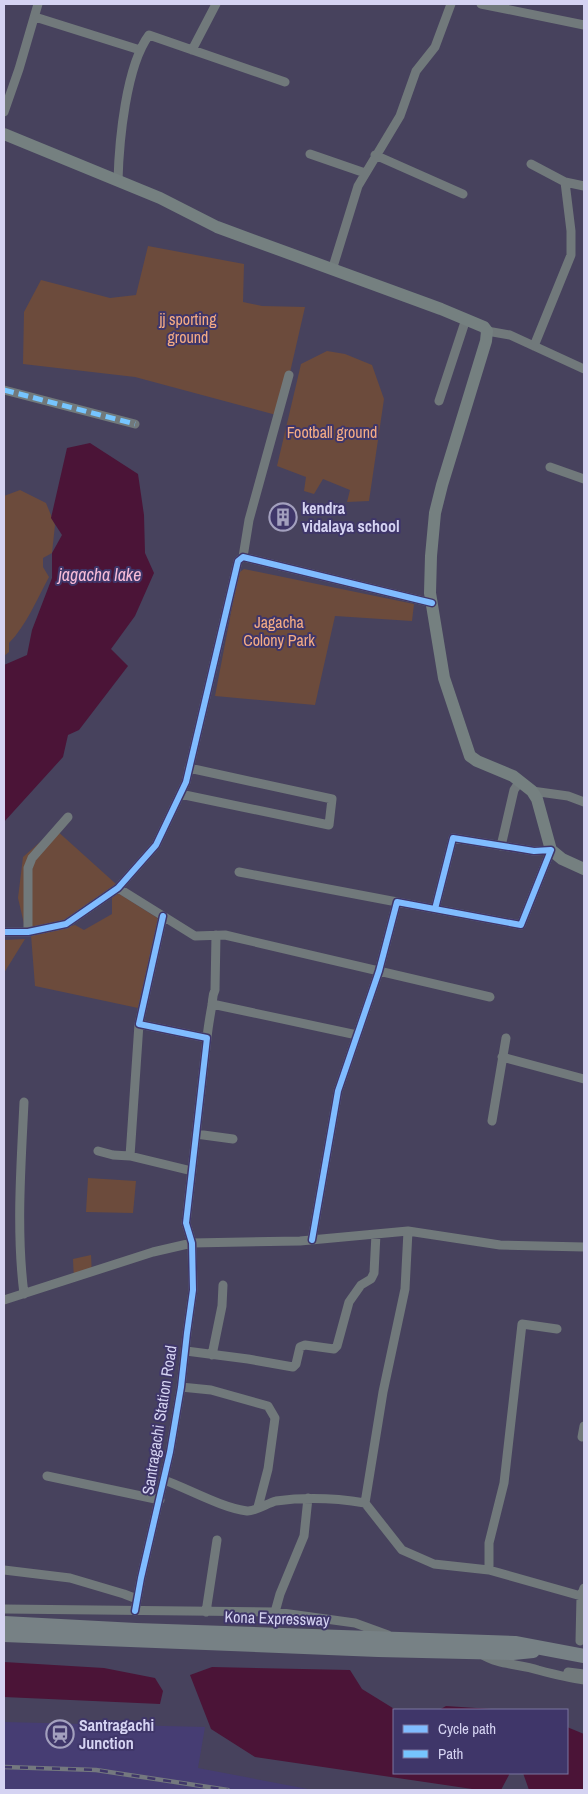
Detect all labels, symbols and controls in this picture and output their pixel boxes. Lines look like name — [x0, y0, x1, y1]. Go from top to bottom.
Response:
park label: jj sporting ground — [159, 308, 217, 348]
park label: Football ground — [287, 421, 377, 443]
place label: kendra vidalaya school — [302, 497, 400, 537]
building icon: kendra vidalaya school — [268, 502, 298, 532]
water label: jagacha lake — [57, 562, 141, 587]
park label: Jagacha Colony Park — [243, 611, 315, 651]
street label: Santragachi Station Road — [136, 1344, 182, 1496]
street label: Kona Expressway — [224, 1605, 330, 1631]
legend — [393, 1709, 568, 1774]
place label: Santragachi Junction — [79, 1714, 154, 1754]
text: Cycle path — [438, 1718, 496, 1739]
station icon: Santragachi Junction — [45, 1719, 75, 1749]
text: Path — [438, 1743, 463, 1764]

